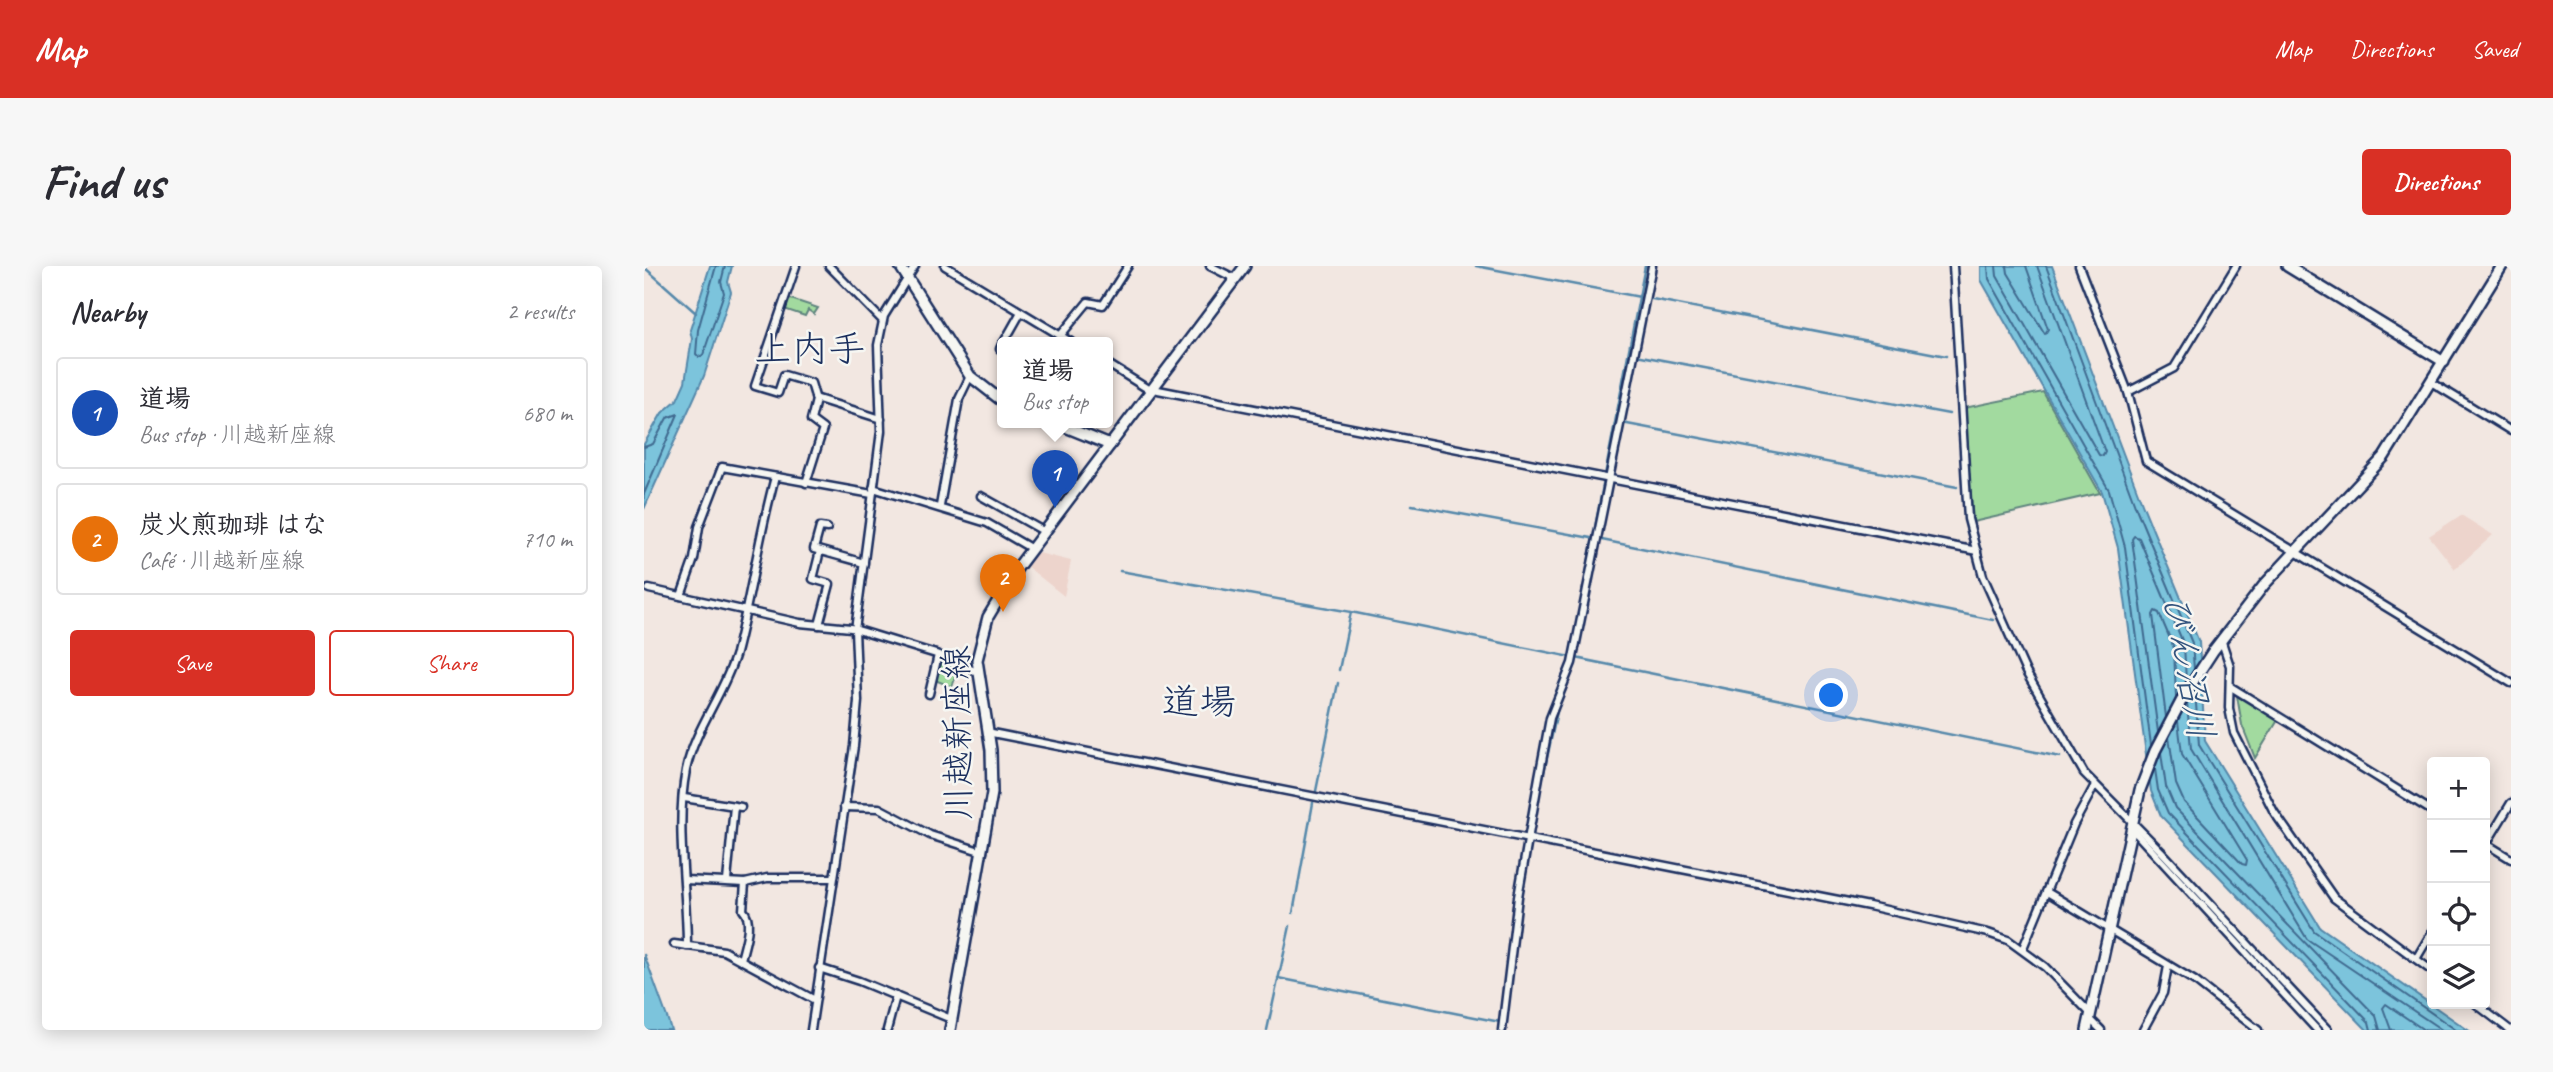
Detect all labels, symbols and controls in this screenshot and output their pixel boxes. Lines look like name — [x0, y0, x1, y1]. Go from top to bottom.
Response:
text: Map — [35, 28, 86, 70]
text: Map — [2275, 34, 2312, 64]
text: Directions — [2350, 34, 2433, 64]
text: Saved — [2471, 34, 2518, 64]
button: Directions — [2362, 149, 2511, 215]
text: Find us — [42, 151, 164, 213]
text: Nearby — [70, 293, 146, 331]
text: 2 results — [507, 297, 574, 326]
district label: 上内手 — [755, 325, 866, 372]
popup — [997, 337, 1113, 428]
text: 道場 — [1022, 354, 1074, 387]
text: 道場 — [139, 382, 191, 415]
text: Bus stop — [1022, 387, 1088, 416]
text: 1 — [90, 399, 100, 428]
text: 680 m — [523, 399, 572, 428]
text: Bus stop · 川越新座線 — [139, 420, 336, 449]
pin: 1 — [1032, 450, 1078, 508]
text: 炭火煎珈琲 はな — [139, 508, 327, 541]
text: 2 — [90, 525, 100, 554]
text: 710 m — [523, 525, 572, 554]
text: Café · 川越新座線 — [139, 546, 305, 575]
pin: 2 — [980, 554, 1026, 612]
water label: びん沼川 — [2151, 589, 2226, 743]
button: Save — [70, 630, 315, 696]
button: Share — [329, 630, 574, 696]
street label: 川越新座線 — [933, 645, 982, 821]
district label: 道場 — [1162, 678, 1236, 725]
your location — [1814, 678, 1848, 712]
map controls — [2427, 757, 2490, 1009]
button: + — [2427, 757, 2490, 820]
button: − — [2427, 820, 2490, 883]
button: locate — [2427, 883, 2490, 946]
button: layers — [2427, 946, 2490, 1009]

